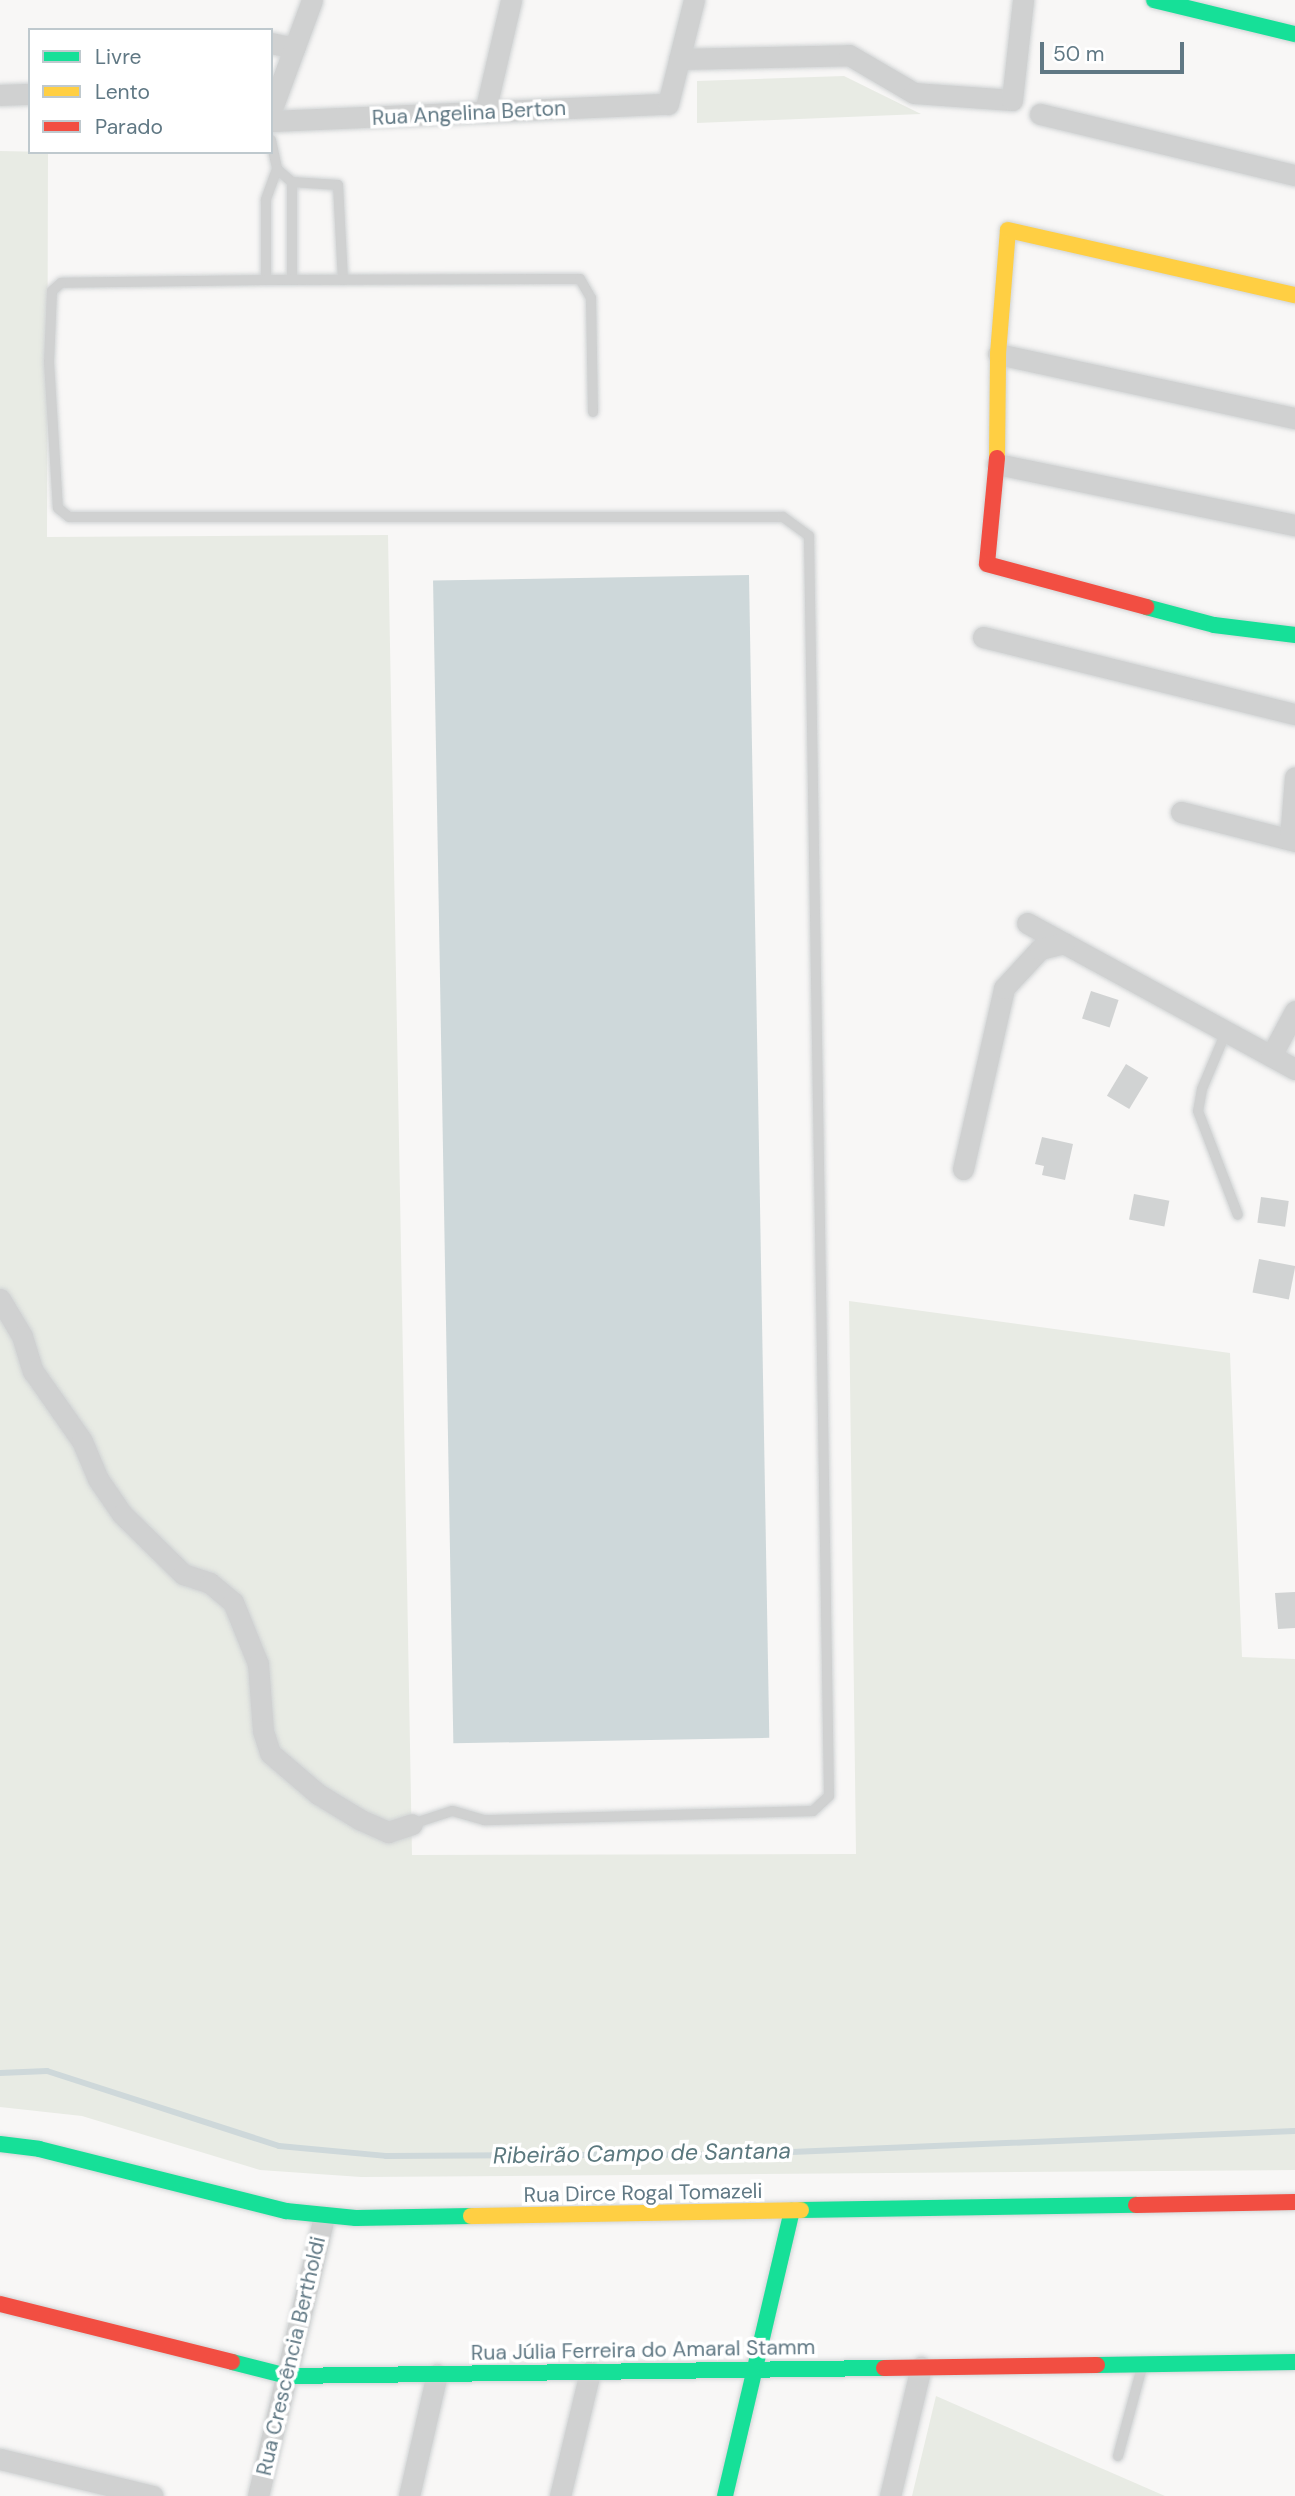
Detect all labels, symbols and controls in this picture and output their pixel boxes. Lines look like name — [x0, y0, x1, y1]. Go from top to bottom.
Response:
legend — [28, 28, 273, 154]
scale bar — [1043, 28, 1186, 72]
text: 50 m — [1053, 40, 1104, 68]
text: Livre — [95, 43, 141, 71]
text: Lento — [95, 78, 150, 106]
street label: Rua Angelina Berton — [371, 95, 567, 131]
text: Parado — [95, 113, 163, 141]
water label: Ribeirão Campo de Santana — [493, 2137, 791, 2169]
street label: Rua Dirce Rogal Tomazeli — [523, 2178, 763, 2208]
street label: Rua Crescência Bertholdi — [251, 2234, 331, 2478]
street label: Rua Júlia Ferreira do Amaral Stamm — [471, 2334, 815, 2366]

